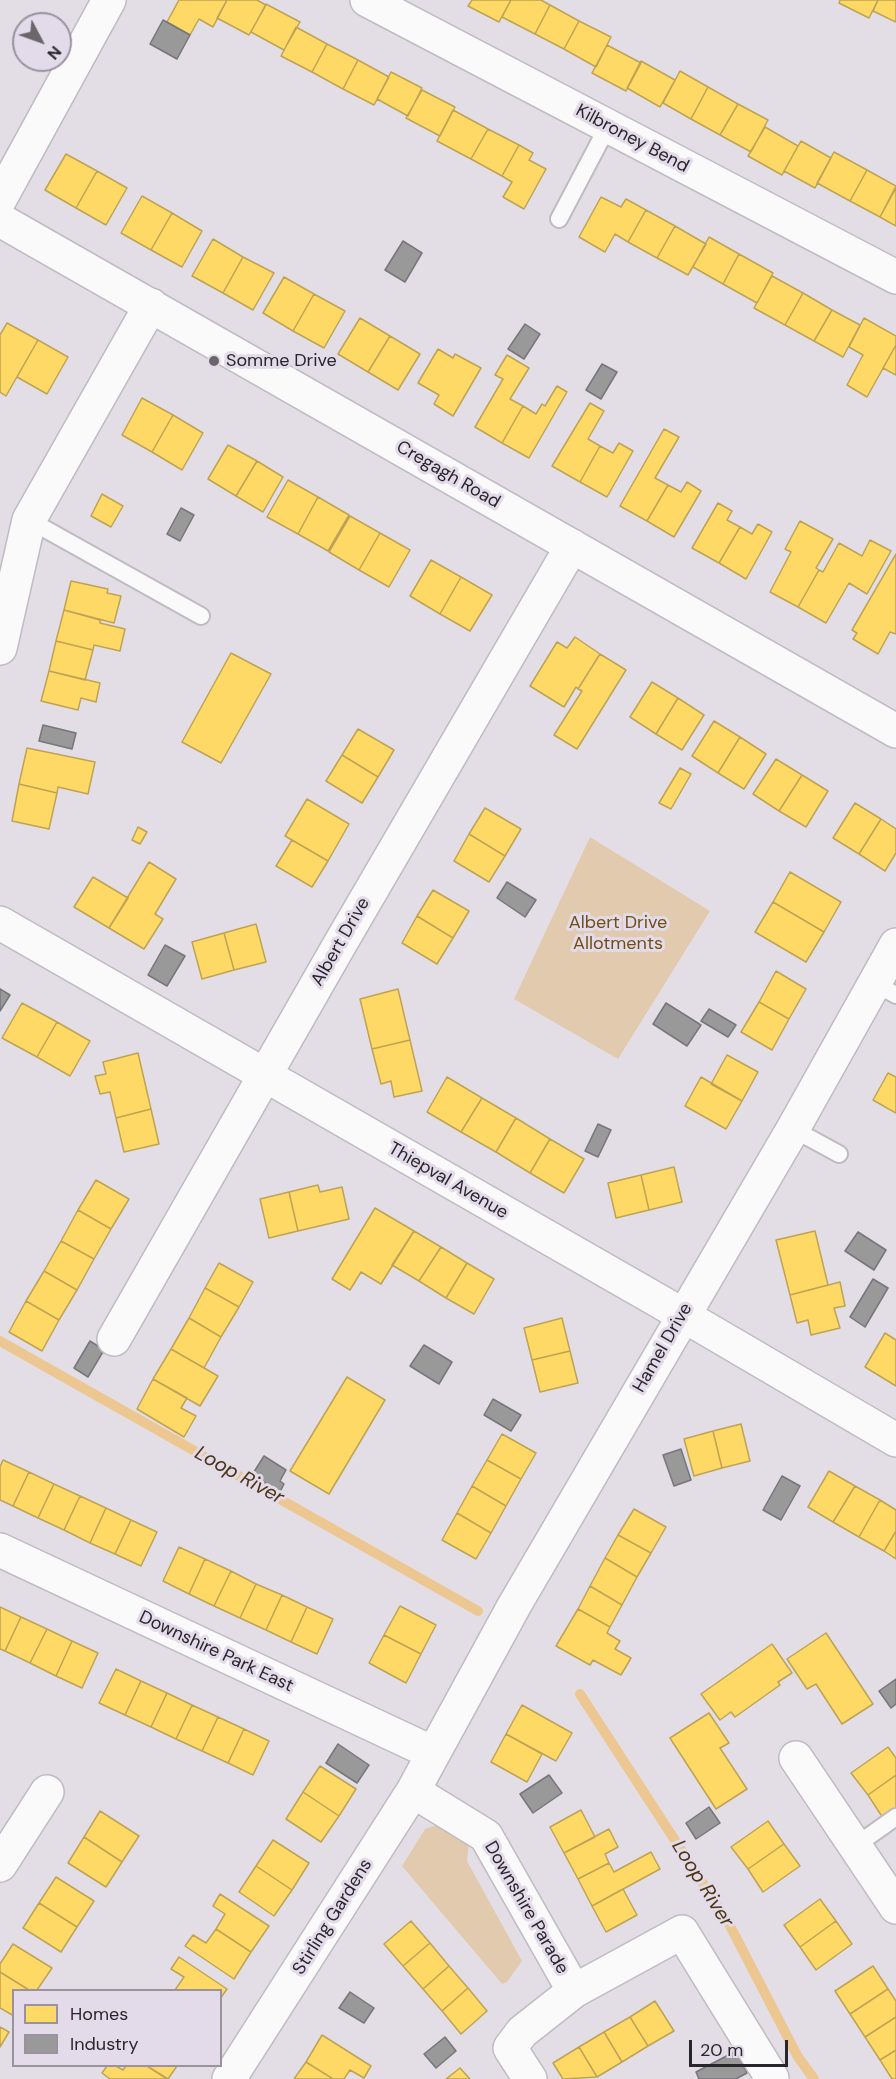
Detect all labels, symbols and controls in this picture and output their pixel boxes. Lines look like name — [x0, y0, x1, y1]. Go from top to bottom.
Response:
north arrow — [12, 12, 72, 72]
text: N — [43, 42, 66, 64]
street label: Kilbroney Bend — [572, 100, 692, 178]
place label: Somme Drive — [226, 350, 337, 372]
marker: Somme Drive — [207, 354, 221, 368]
street label: Cregagh Road — [392, 437, 504, 513]
street label: Albert Drive — [307, 894, 375, 990]
park label: Albert Drive Allotments — [569, 912, 667, 954]
street label: Thiepval Avenue — [384, 1138, 512, 1224]
street label: Hamel Drive — [629, 1299, 697, 1397]
water label: Loop River — [190, 1442, 288, 1510]
street label: Downshire Park East — [135, 1607, 297, 1697]
water label: Loop River — [666, 1836, 738, 1932]
street label: Downshire Parade — [479, 1838, 573, 1978]
street label: Stirling Gardens — [289, 1855, 377, 1979]
legend — [12, 1989, 222, 2067]
text: Homes — [70, 2002, 128, 2026]
scale bar — [692, 2028, 791, 2066]
text: Industry — [70, 2032, 139, 2056]
text: 20 m — [700, 2038, 743, 2062]

